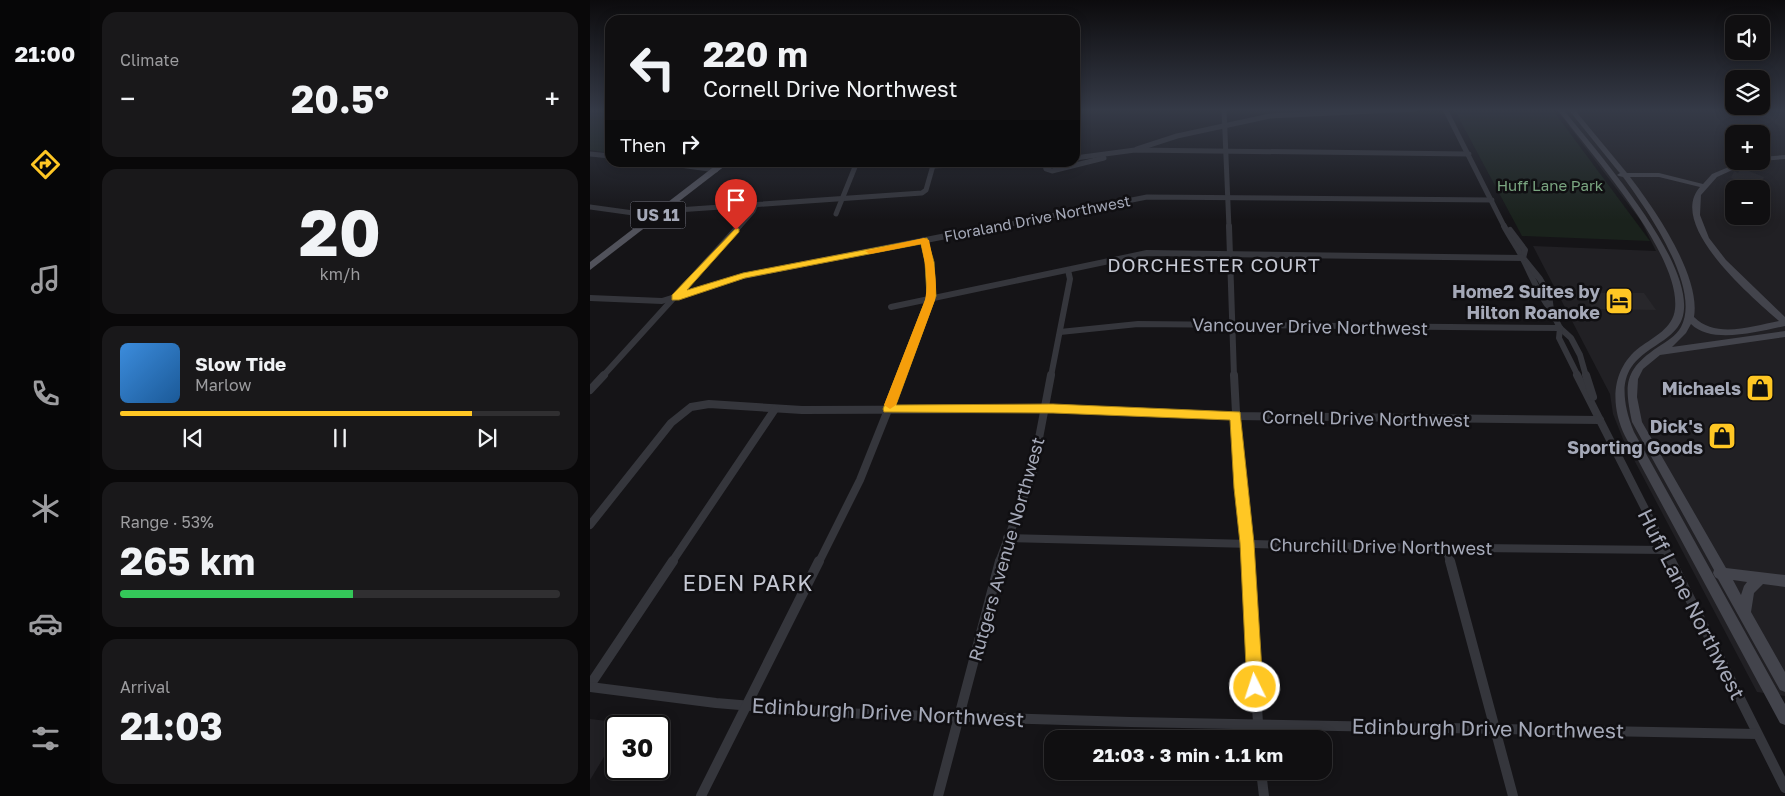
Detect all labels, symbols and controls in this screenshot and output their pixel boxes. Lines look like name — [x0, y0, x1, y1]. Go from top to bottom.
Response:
map controls — [1725, 15, 1770, 225]
button: sound — [1725, 15, 1770, 60]
text: 220 m — [703, 33, 808, 75]
icon: left — [620, 35, 685, 100]
text: 21:00 — [15, 40, 75, 67]
text: Climate — [120, 50, 179, 70]
button: layers — [1725, 70, 1770, 115]
text: Cornell Drive Northwest — [703, 75, 958, 102]
text: 20.5° — [291, 76, 389, 121]
text: − — [120, 82, 135, 115]
text: + — [545, 82, 560, 115]
button: + — [1725, 125, 1770, 170]
icon: right — [676, 130, 704, 158]
text: Then — [620, 133, 666, 156]
icon: directions — [28, 147, 63, 182]
park label: Huff Lane Park — [1497, 176, 1604, 194]
pin — [715, 179, 757, 230]
button: − — [1725, 180, 1770, 225]
icon: arrive — [722, 186, 750, 214]
street label: Floraland Drive Northwest — [942, 191, 1132, 245]
text: 20 — [299, 192, 381, 270]
road number: US 11 — [630, 202, 686, 228]
district label: DORCHESTER COURT — [1107, 253, 1321, 276]
icon: music — [28, 262, 63, 297]
text: km/h — [320, 264, 360, 284]
place label: Home2 Suites by Hilton Roanoke — [1452, 280, 1600, 323]
hotel icon: Home2 Suites by Hilton Roanoke — [1604, 286, 1634, 316]
street label: Vancouver Drive Northwest — [1192, 313, 1428, 339]
text: Slow Tide — [195, 352, 286, 375]
shop icon: Michaels — [1745, 373, 1775, 403]
text: Marlow — [195, 375, 251, 395]
icon: phone — [28, 376, 63, 411]
place label: Michaels — [1662, 377, 1741, 399]
street label: Cornell Drive Northwest — [1262, 405, 1470, 431]
place label: Dick's Sporting Goods — [1567, 415, 1703, 458]
shop icon: Dick's Sporting Goods — [1707, 421, 1737, 451]
icon: previous — [179, 424, 207, 452]
icon: pause — [326, 424, 354, 452]
icon: next — [473, 424, 501, 452]
street label: Rutgers Avenue Northwest — [963, 434, 1049, 664]
icon: climate — [28, 491, 63, 526]
street label: Huff Lane Northwest — [1633, 504, 1751, 704]
text: Range · 53% — [120, 512, 214, 532]
street label: Churchill Drive Northwest — [1269, 533, 1493, 559]
text: 265 km — [120, 538, 255, 583]
district label: EDEN PARK — [683, 569, 814, 596]
icon: car — [28, 606, 63, 641]
position arrow — [1228, 660, 1280, 712]
text: Arrival — [120, 677, 170, 697]
street label: Edinburgh Drive Northwest — [751, 692, 1025, 732]
text: 21:03 — [120, 703, 223, 748]
street label: Edinburgh Drive Northwest — [1351, 713, 1625, 743]
speed limit sign: 30 — [605, 715, 670, 780]
icon: filters — [28, 721, 63, 756]
text: 21:03 · 3 min · 1.1 km — [1093, 743, 1283, 766]

